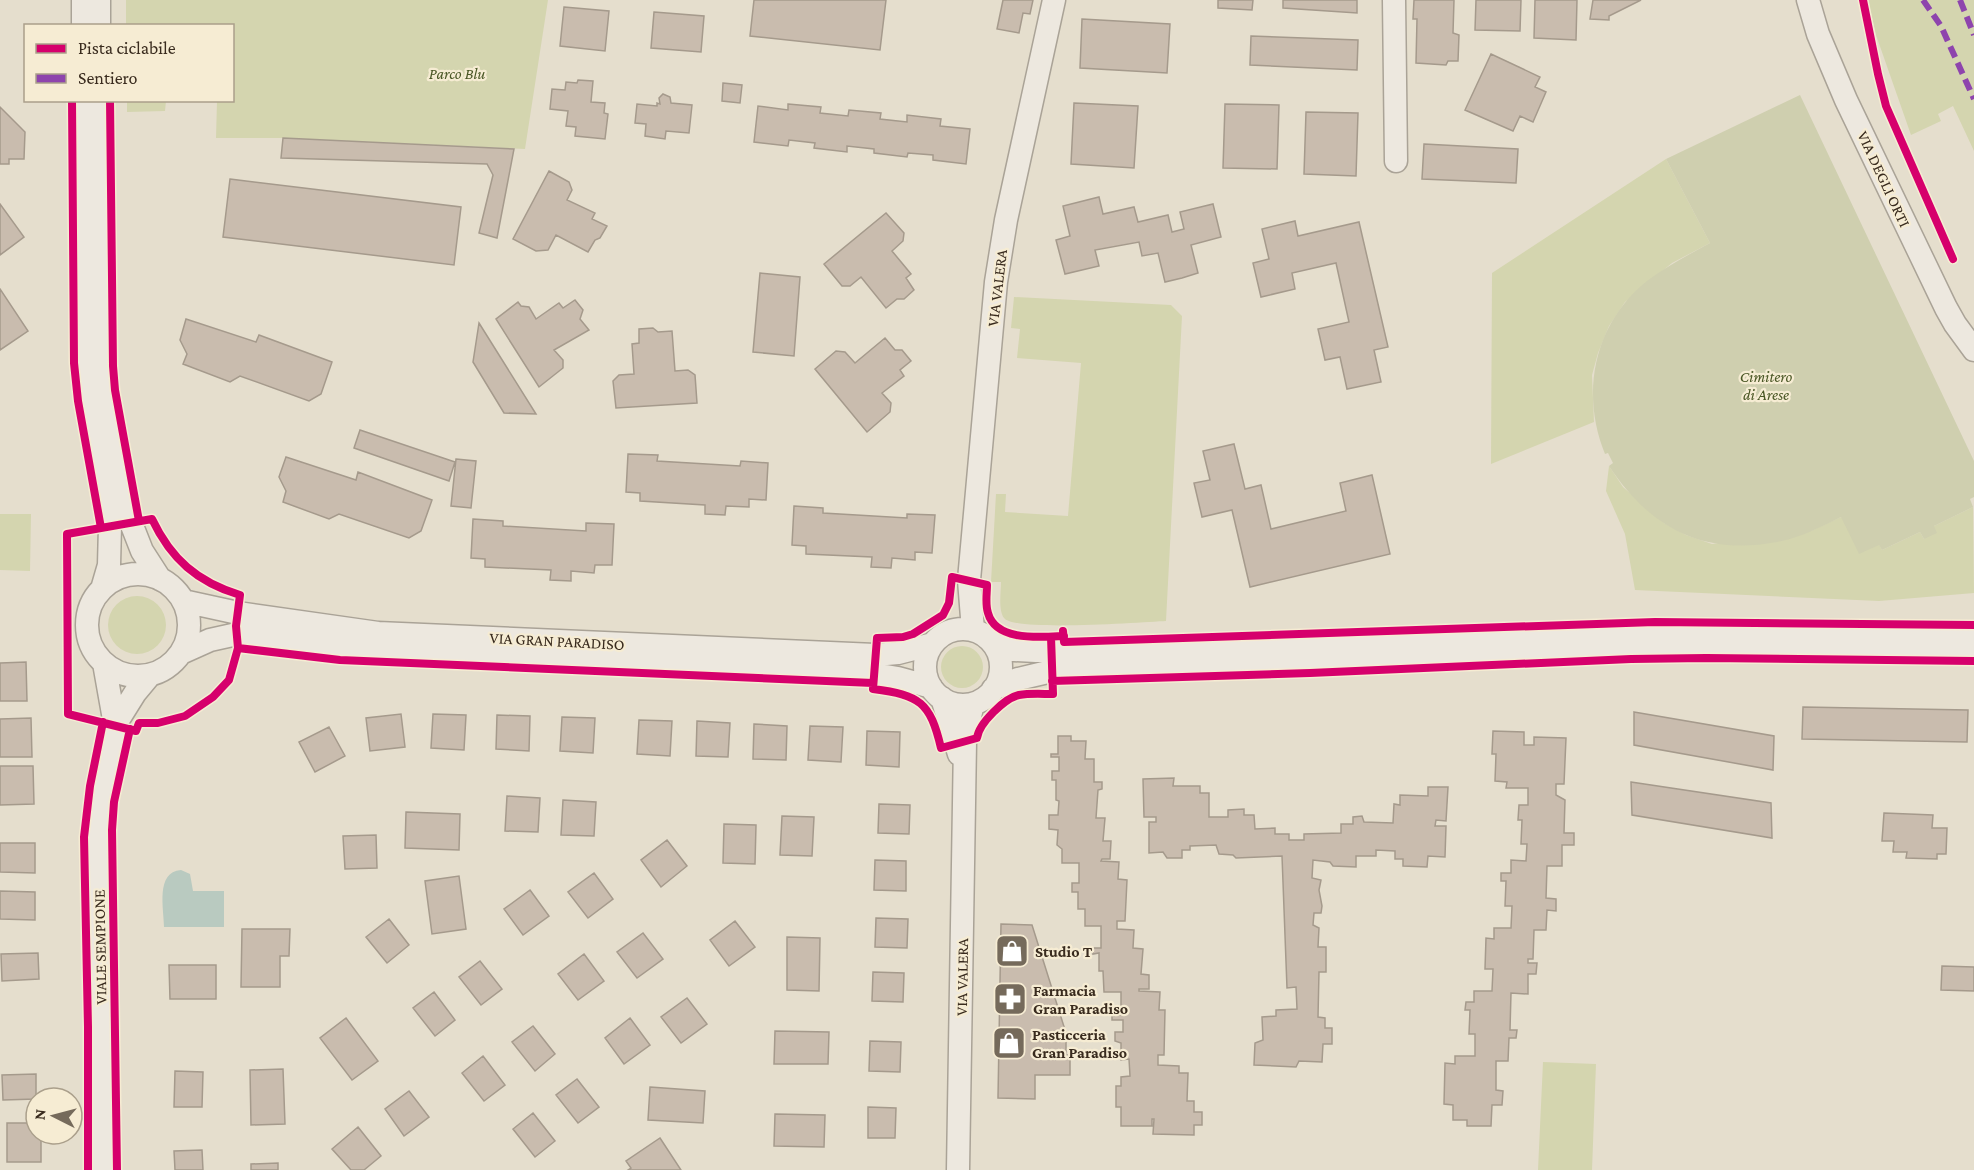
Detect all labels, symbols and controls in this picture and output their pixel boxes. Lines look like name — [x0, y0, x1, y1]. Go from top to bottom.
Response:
legend — [24, 24, 234, 102]
text: Pista ciclabile — [78, 38, 176, 58]
park label: Parco Blu — [429, 65, 485, 82]
text: Sentiero — [78, 68, 138, 88]
street label: VIA DEGLI ORTI — [1854, 128, 1914, 230]
street label: VIA VALERA — [984, 247, 1010, 328]
park label: Cimitero di Arese — [1740, 368, 1793, 403]
street label: VIA GRAN PARADISO — [489, 629, 625, 653]
street label: VIALE SEMPIONE — [90, 889, 110, 1005]
shop icon: Studio T — [994, 933, 1030, 969]
street label: VIA VALERA — [953, 937, 971, 1016]
place label: Studio T — [1035, 943, 1093, 960]
pharmacy icon: Farmacia Gran Paradiso — [992, 981, 1028, 1017]
place label: Farmacia Gran Paradiso — [1033, 982, 1128, 1017]
shop icon: Pasticceria Gran Paradiso — [991, 1025, 1027, 1061]
place label: Pasticceria Gran Paradiso — [1032, 1026, 1127, 1061]
north arrow — [24, 1086, 84, 1146]
text: N — [31, 1108, 49, 1121]

